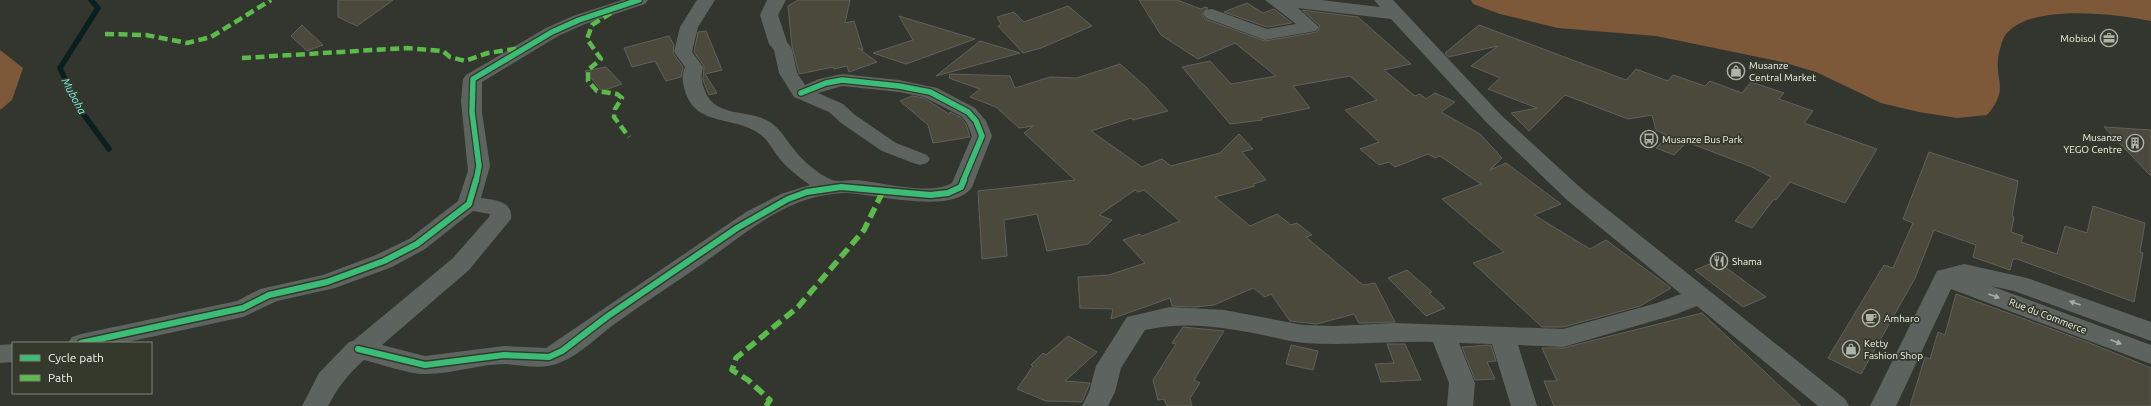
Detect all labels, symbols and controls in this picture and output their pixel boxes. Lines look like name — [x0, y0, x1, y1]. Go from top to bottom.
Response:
office icon: Mobisol — [2099, 28, 2119, 48]
place label: Mobisol — [2060, 33, 2096, 44]
place label: Musanze Central Market — [1749, 60, 1816, 83]
shop icon: Musanze Central Market — [1726, 61, 1746, 81]
water label: Muboha — [59, 76, 89, 116]
bus stop icon: Musanze Bus Park — [1639, 129, 1659, 149]
place label: Musanze YEGO Centre — [2063, 132, 2122, 155]
building icon: Musanze YEGO Centre — [2125, 133, 2145, 153]
place label: Musanze Bus Park — [1662, 134, 1742, 145]
restaurant icon: Shama — [1709, 251, 1729, 271]
place label: Shama — [1732, 256, 1762, 267]
one-way arrow — [1989, 293, 2001, 299]
street label: Rue du Commerce — [2008, 296, 2088, 336]
one-way arrow — [2069, 300, 2081, 306]
cafe icon: Amharo — [1861, 308, 1881, 328]
place label: Amharo — [1884, 313, 1920, 324]
place label: Ketty Fashion Shop — [1864, 338, 1923, 361]
shop icon: Ketty Fashion Shop — [1841, 339, 1861, 359]
one-way arrow — [2110, 339, 2122, 345]
legend — [12, 342, 152, 394]
text: Cycle path — [48, 351, 104, 364]
text: Path — [48, 371, 73, 384]

